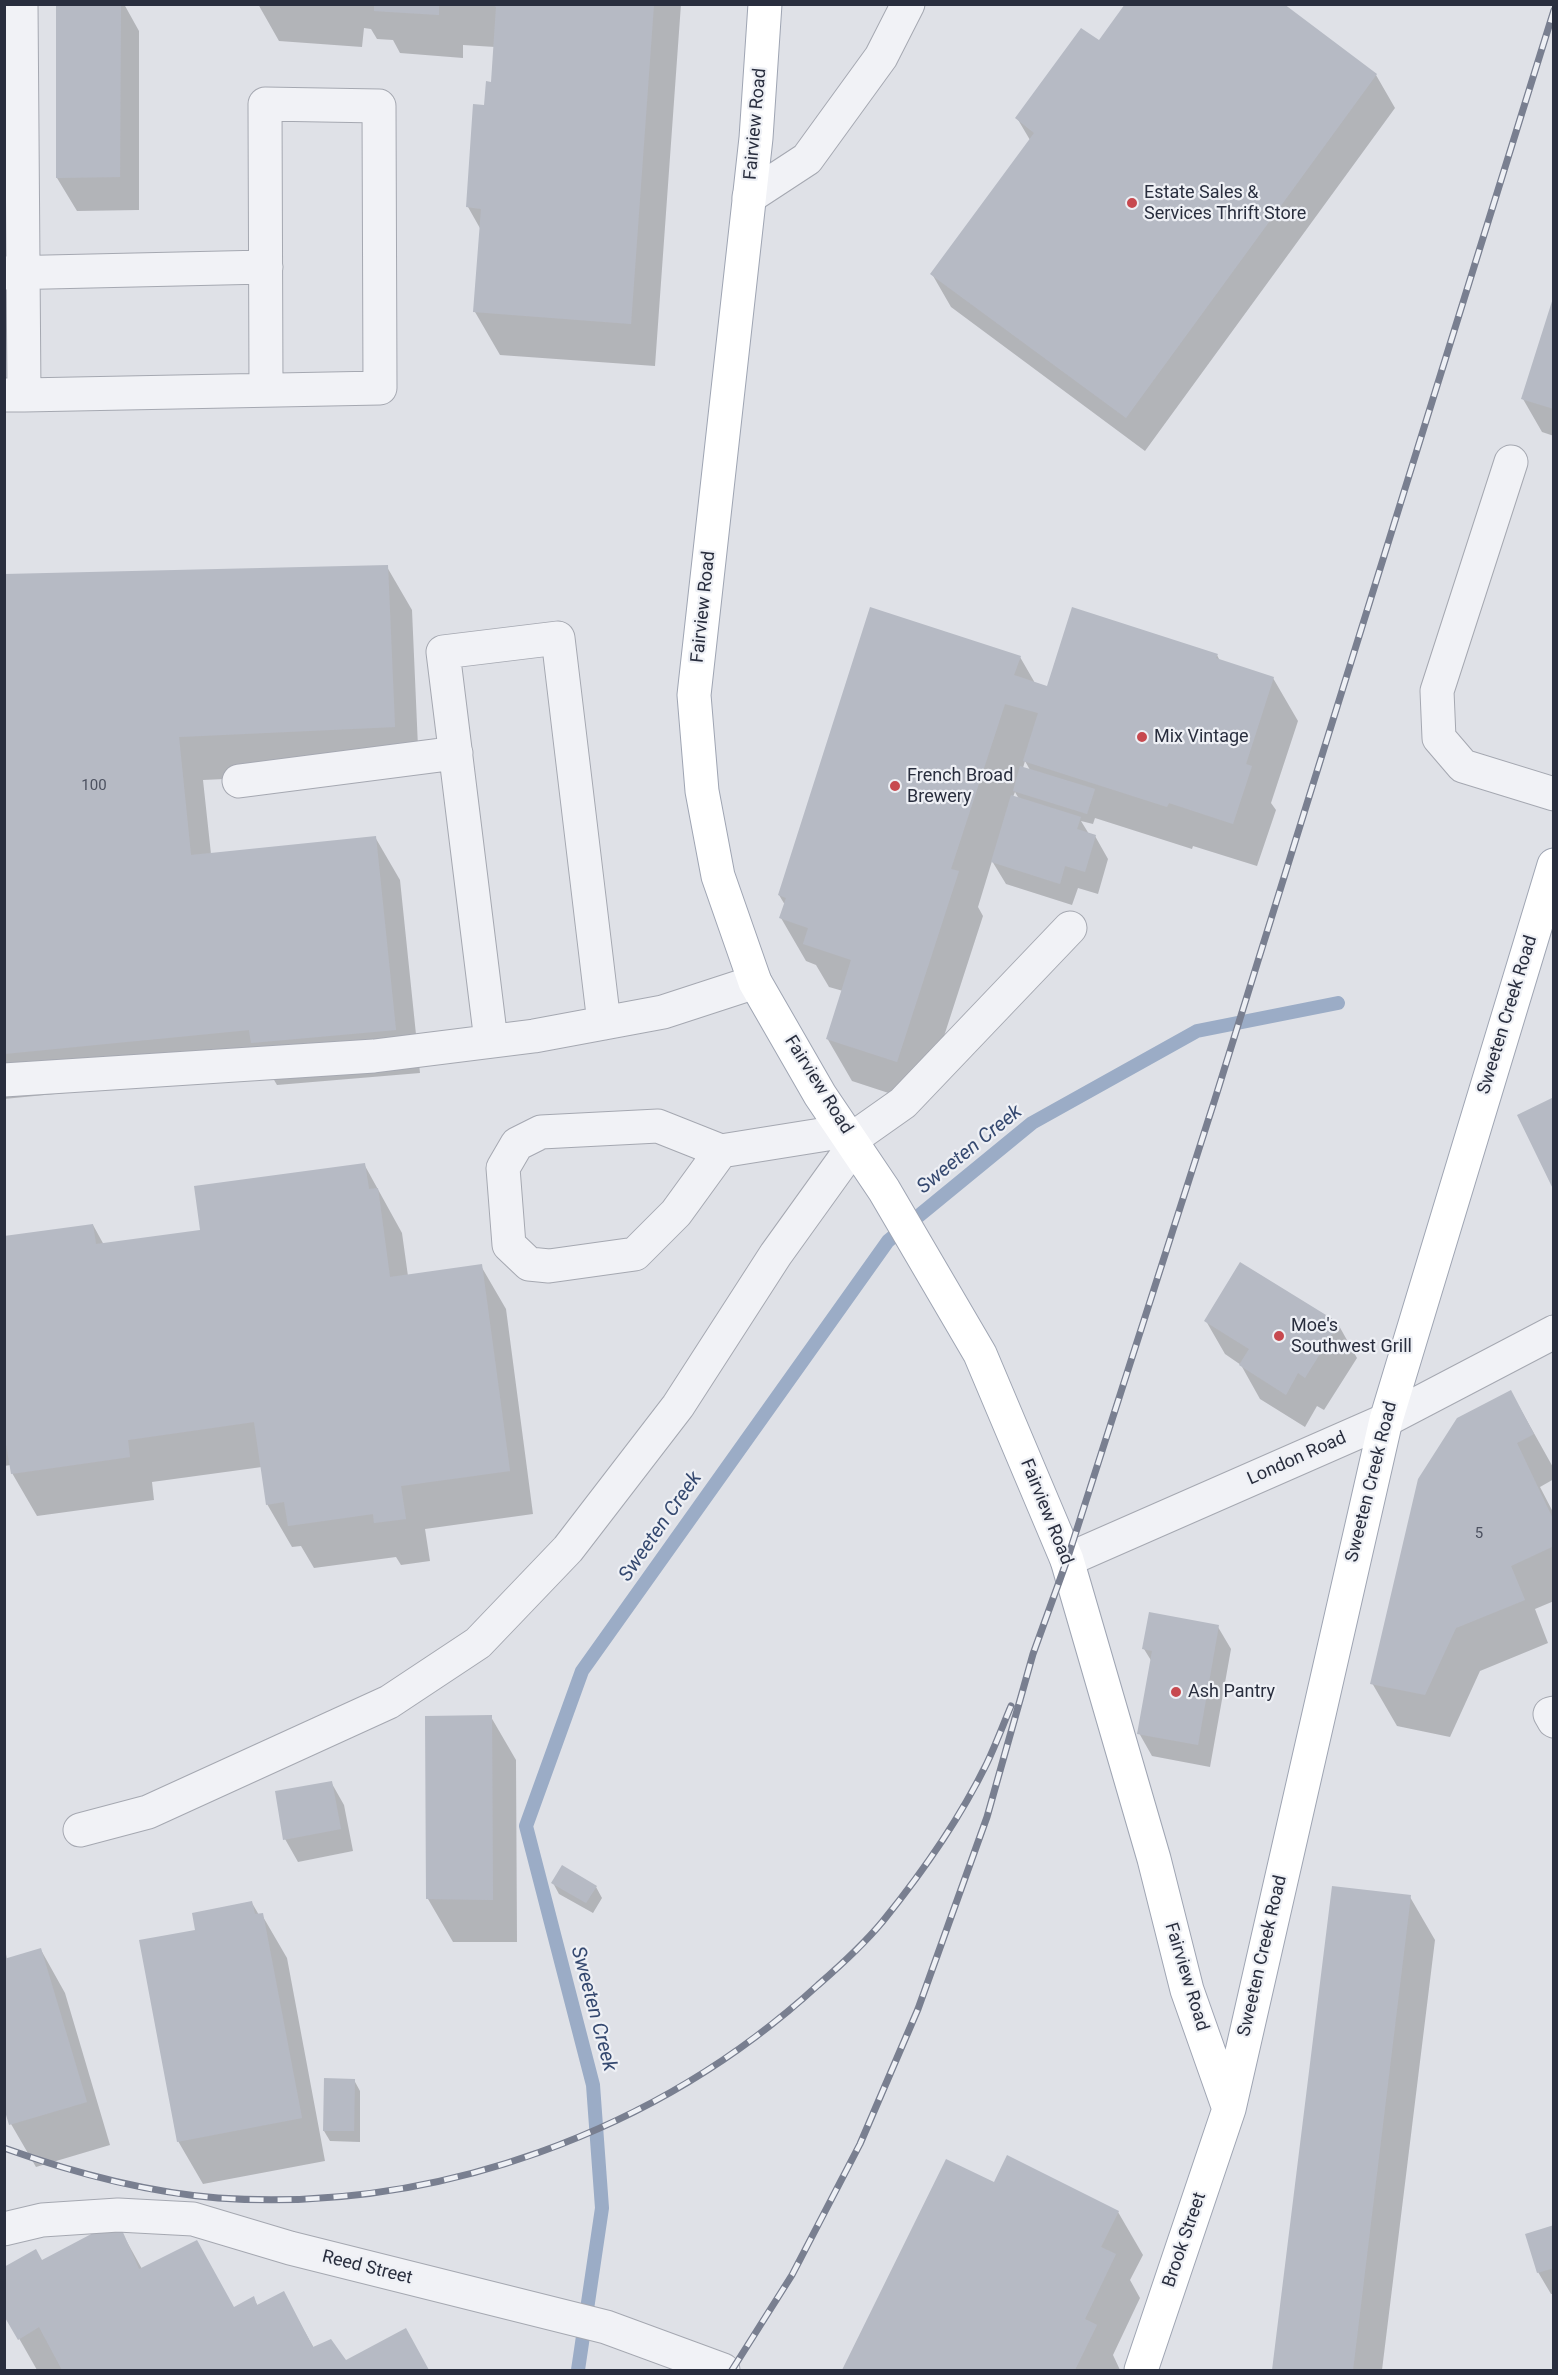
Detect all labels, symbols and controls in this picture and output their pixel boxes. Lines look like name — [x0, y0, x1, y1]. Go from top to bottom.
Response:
street label: Fairview Road — [740, 67, 772, 181]
place label: Estate Sales & Services Thrift Store — [1144, 182, 1306, 224]
marker: Estate Sales & Services Thrift Store — [1125, 196, 1139, 210]
street label: Fairview Road — [687, 550, 721, 664]
place label: Mix Vintage — [1154, 726, 1249, 748]
marker: Mix Vintage — [1135, 730, 1149, 744]
place label: French Broad Brewery — [907, 765, 1013, 808]
house number: 100 — [81, 777, 107, 795]
marker: French Broad Brewery — [888, 779, 902, 793]
street label: Sweeten Creek Road — [1474, 933, 1542, 1097]
street label: Fairview Road — [779, 1032, 857, 1138]
water label: Sweeten Creek — [913, 1100, 1027, 1200]
place label: Moe's Southwest Grill — [1291, 1315, 1412, 1358]
marker: Moe's Southwest Grill — [1272, 1329, 1286, 1343]
street label: Sweeten Creek Road — [1342, 1399, 1402, 1565]
street label: London Road — [1244, 1428, 1350, 1490]
street label: Fairview Road — [1015, 1456, 1077, 1568]
water label: Sweeten Creek — [614, 1468, 708, 1586]
house number: 5 — [1475, 1525, 1483, 1543]
place label: Ash Pantry — [1188, 1681, 1275, 1703]
marker: Ash Pantry — [1169, 1685, 1183, 1699]
street label: Sweeten Creek Road — [1234, 1873, 1292, 2039]
street label: Fairview Road — [1159, 1920, 1213, 2034]
water label: Sweeten Creek — [565, 1944, 621, 2074]
street label: Brook Street — [1159, 2190, 1211, 2290]
street label: Reed Street — [320, 2246, 414, 2290]

